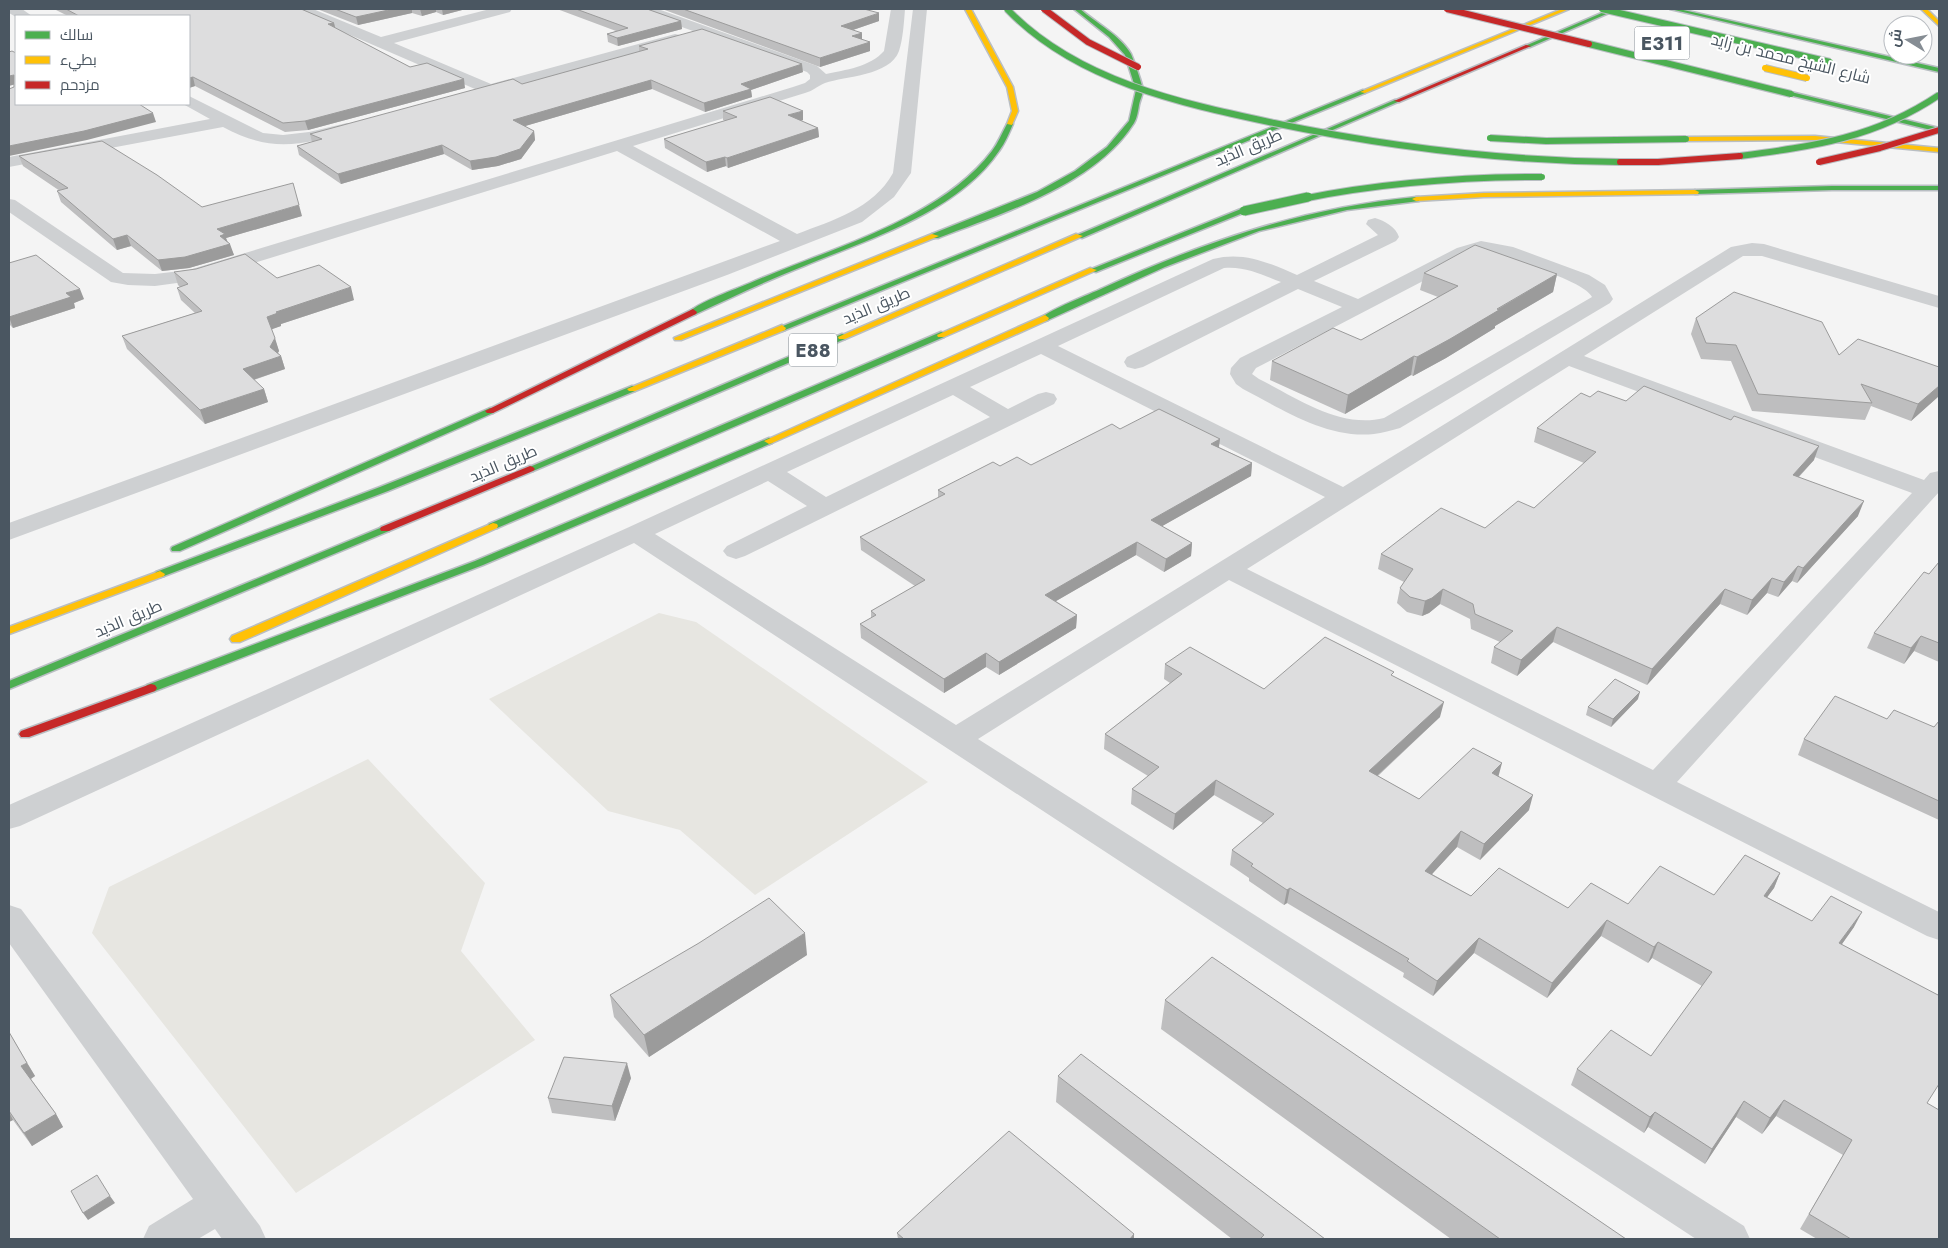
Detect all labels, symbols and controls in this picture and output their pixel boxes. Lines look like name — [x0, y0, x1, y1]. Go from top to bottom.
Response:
legend — [15, 15, 190, 105]
north arrow — [1883, 15, 1933, 65]
text: سالك — [60, 24, 93, 46]
road number: E311 — [1634, 26, 1690, 59]
text: ش — [1884, 27, 1907, 48]
street label: شارع الشيخ محمد بن زايد — [1709, 28, 1873, 89]
text: بطيء — [60, 49, 97, 72]
text: مزدحم — [60, 74, 100, 96]
street label: طريق الذيد — [1211, 123, 1286, 172]
street label: طريق الذيد — [839, 281, 914, 330]
road number: E88 — [789, 334, 837, 366]
street label: طريق الذيد — [466, 439, 541, 488]
street label: طريق الذيد — [91, 594, 166, 643]

